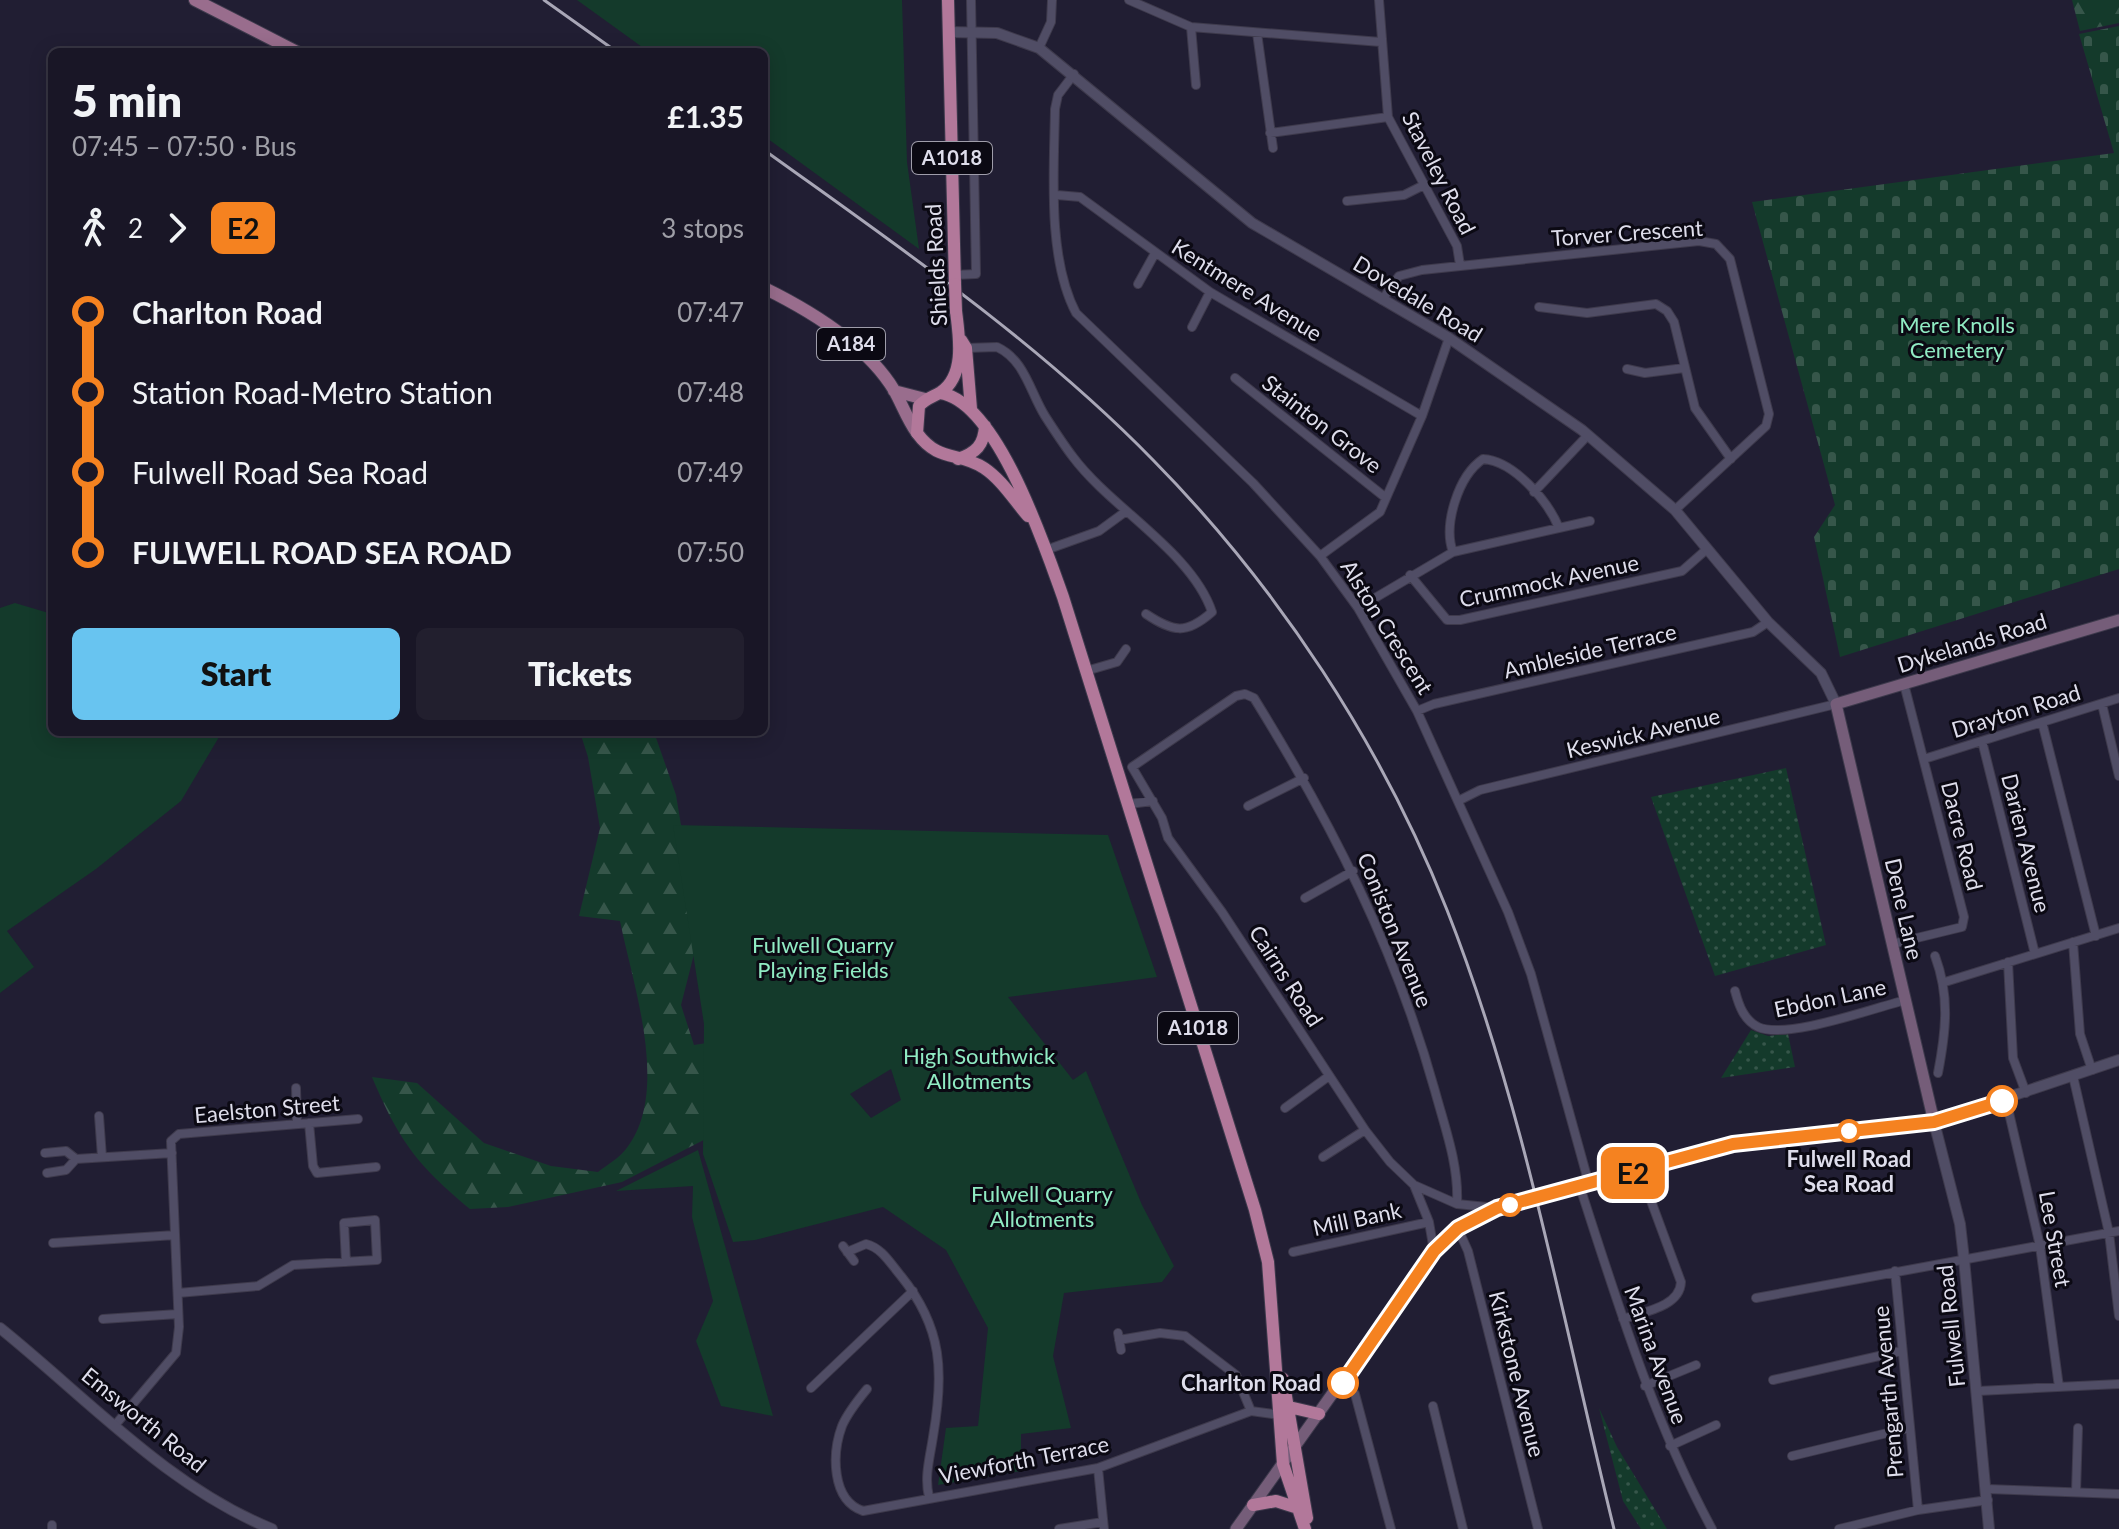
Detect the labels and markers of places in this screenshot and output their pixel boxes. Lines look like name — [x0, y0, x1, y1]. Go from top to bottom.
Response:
unlabelled marker — [1987, 1086, 2017, 1116]
marker: Fulwell Road Sea Road — [1838, 1120, 1860, 1142]
place label: Fulwell Road Sea Road — [1787, 1145, 1911, 1197]
unlabelled marker — [1499, 1194, 1521, 1216]
marker: Charlton Road — [1328, 1368, 1358, 1398]
place label: Charlton Road — [1181, 1369, 1321, 1396]

